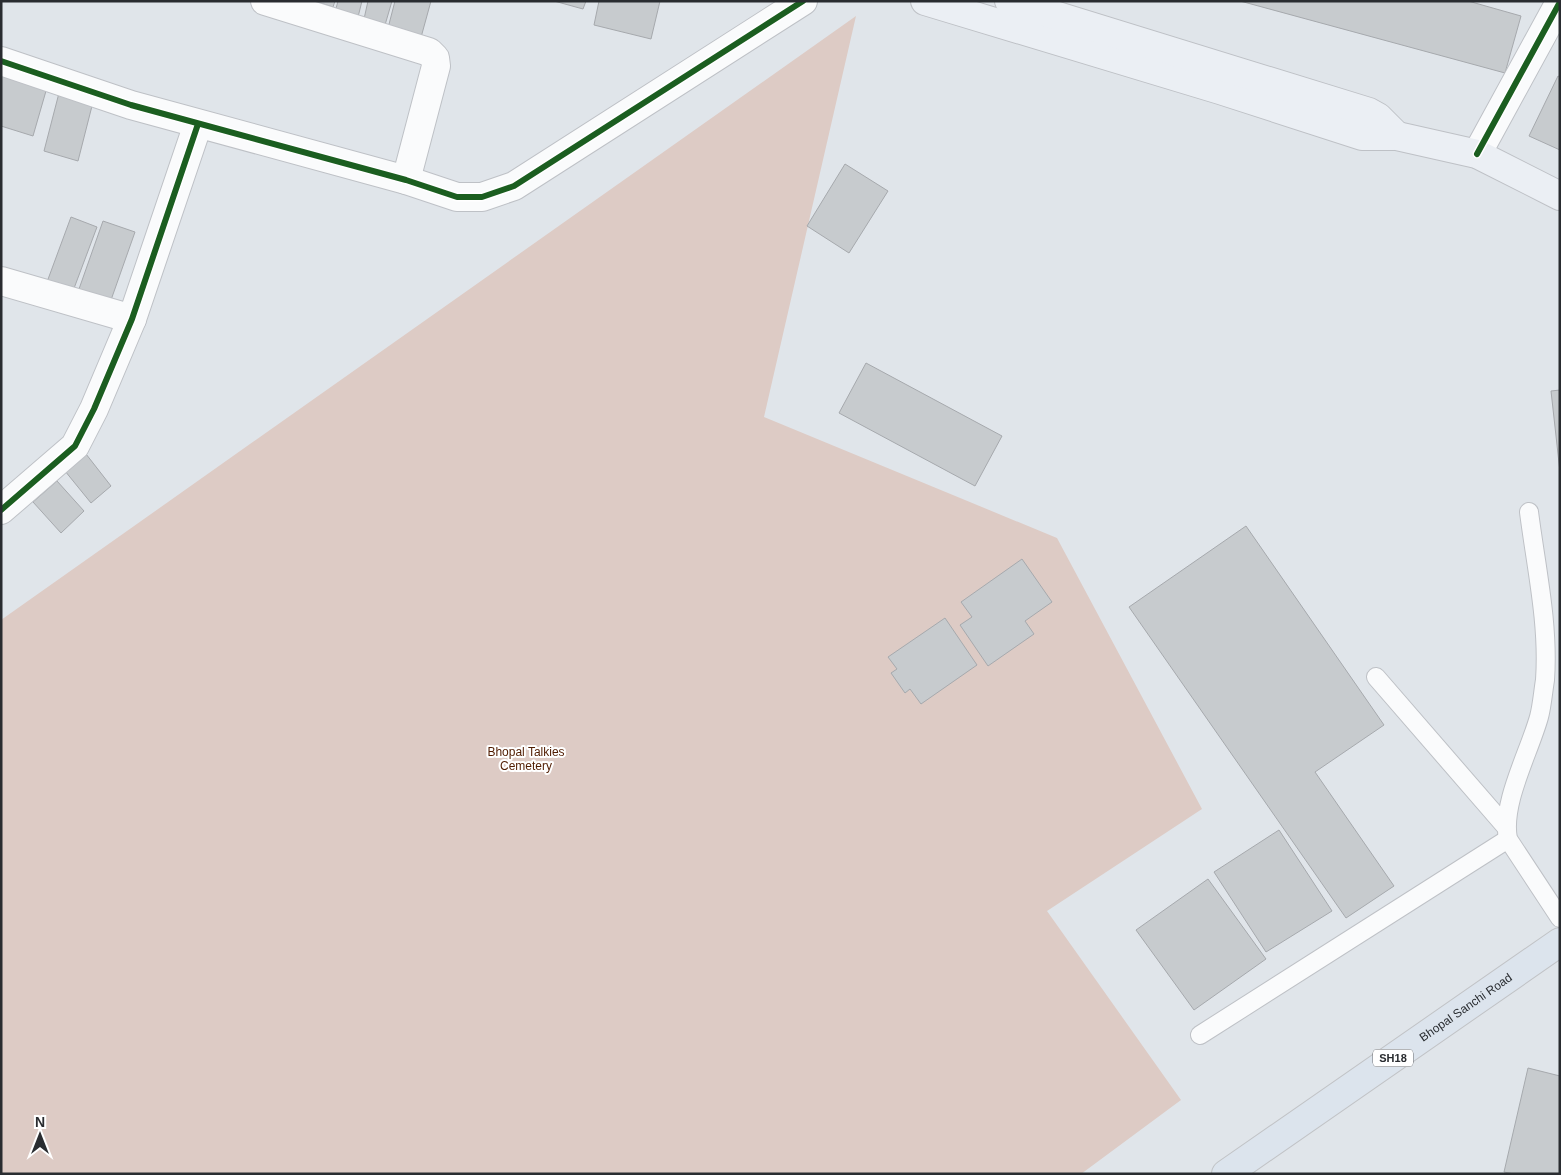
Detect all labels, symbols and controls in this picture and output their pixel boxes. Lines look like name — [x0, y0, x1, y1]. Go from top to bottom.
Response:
park label: Bhopal Talkies Cemetery — [487, 745, 565, 773]
street label: Bhopal Sanchi Road — [1417, 970, 1515, 1044]
road number: SH18 — [1373, 1050, 1413, 1066]
north arrow — [15, 1110, 65, 1160]
text: N — [35, 1114, 45, 1130]

